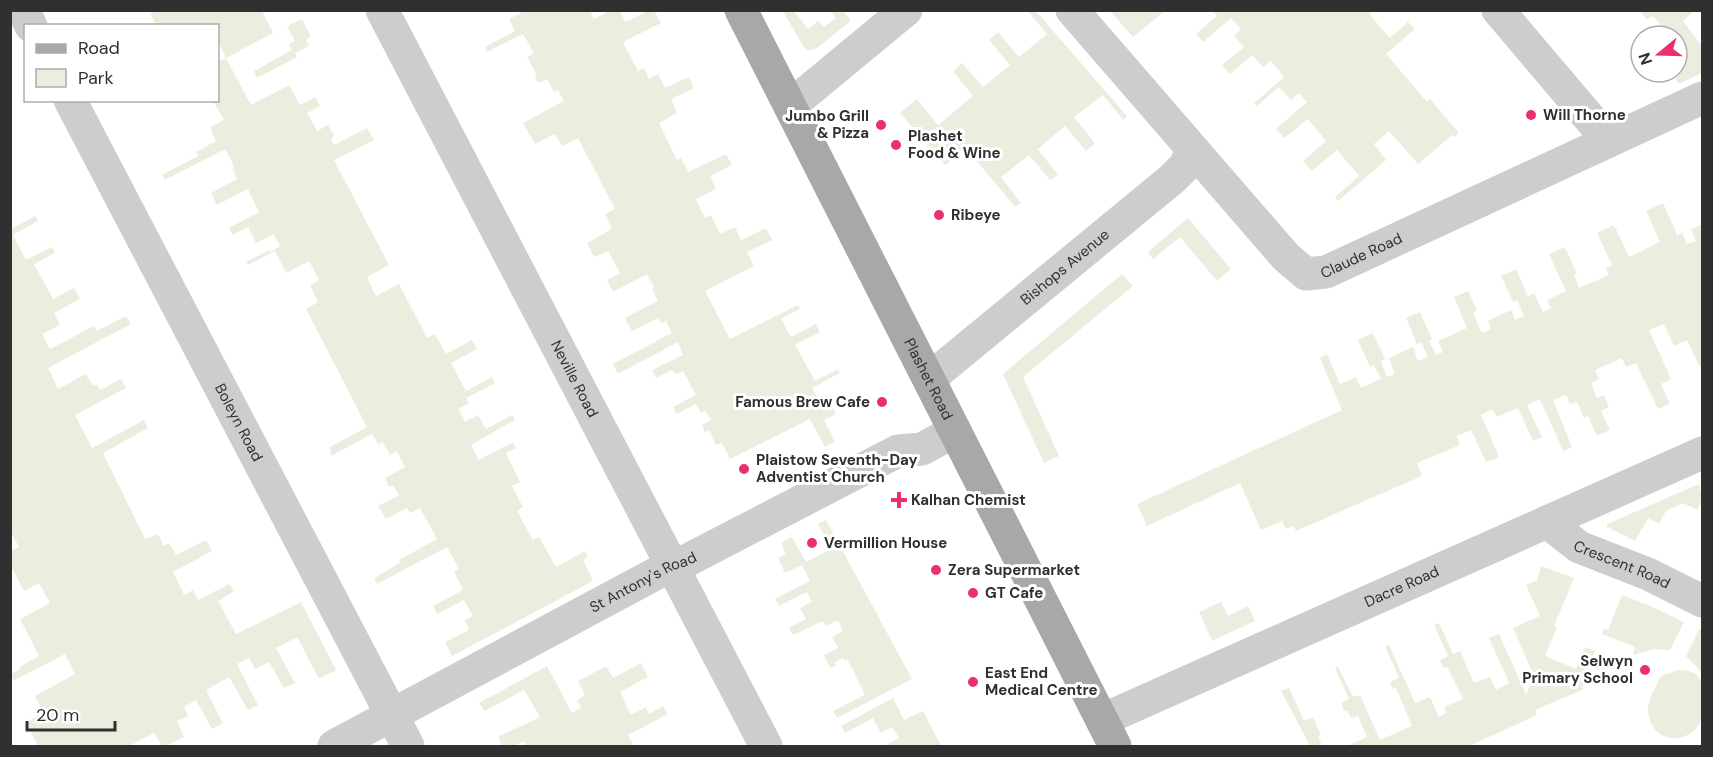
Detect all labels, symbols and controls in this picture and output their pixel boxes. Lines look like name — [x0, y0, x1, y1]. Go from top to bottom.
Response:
legend — [24, 24, 219, 102]
north arrow — [1629, 24, 1689, 84]
text: Road — [78, 36, 120, 60]
text: N — [1633, 50, 1657, 68]
text: Park — [78, 66, 114, 90]
place label: Will Thorne — [1543, 105, 1626, 125]
place label: Jumbo Grill & Pizza — [785, 106, 869, 143]
marker: Will Thorne — [1524, 108, 1538, 122]
marker: Jumbo Grill & Pizza — [874, 118, 888, 132]
place label: Plashet Food & Wine — [908, 126, 1001, 163]
marker: Plashet Food & Wine — [889, 138, 903, 152]
place label: Ribeye — [951, 205, 1001, 225]
marker: Ribeye — [932, 208, 946, 222]
street label: Bishops Avenue — [1016, 225, 1114, 310]
street label: Claude Road — [1317, 228, 1405, 283]
street label: Plashet Road — [899, 335, 958, 424]
street label: Neville Road — [546, 337, 603, 421]
street label: Boleyn Road — [210, 380, 267, 465]
place label: Famous Brew Cafe — [735, 392, 870, 412]
marker: Famous Brew Cafe — [875, 395, 889, 409]
place label: Plaistow Seventh-Day Adventist Church — [756, 450, 918, 487]
marker: Plaistow Seventh-Day Adventist Church — [737, 462, 751, 476]
place label: Kalhan Chemist — [911, 490, 1026, 510]
marker: Kalhan Chemist — [892, 493, 906, 507]
place label: Vermillion House — [824, 533, 947, 553]
marker: Vermillion House — [805, 536, 819, 550]
street label: Crescent Road — [1571, 536, 1674, 594]
street label: St Antony's Road — [586, 547, 700, 617]
place label: Zera Supermarket — [948, 560, 1080, 580]
street label: Dacre Road — [1361, 561, 1442, 612]
marker: Zera Supermarket — [929, 563, 943, 577]
place label: GT Cafe — [985, 583, 1043, 603]
marker: GT Cafe — [966, 586, 980, 600]
place label: Selwyn Primary School — [1522, 651, 1633, 688]
place label: East End Medical Centre — [985, 663, 1098, 700]
marker: Selwyn Primary School — [1638, 663, 1652, 677]
marker: East End Medical Centre — [966, 675, 980, 689]
scale bar — [27, 694, 116, 732]
text: 20 m — [36, 703, 79, 727]

